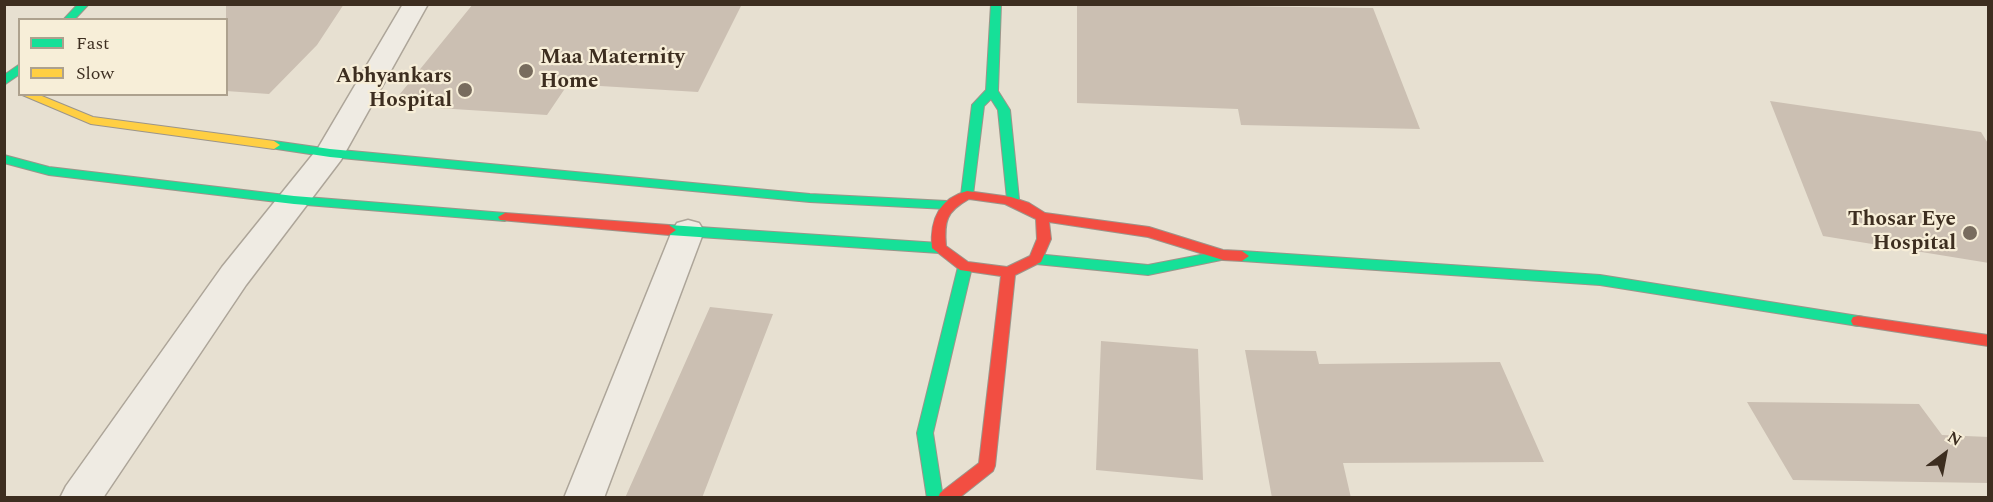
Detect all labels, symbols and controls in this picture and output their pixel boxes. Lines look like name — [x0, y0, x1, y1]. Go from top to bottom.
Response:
legend — [18, 18, 228, 96]
text: Fast — [76, 30, 109, 57]
place label: Maa Maternity Home — [540, 46, 685, 96]
text: Slow — [76, 60, 114, 87]
marker: Maa Maternity Home — [517, 62, 535, 80]
place label: Abhyankars Hospital — [336, 65, 452, 115]
marker: Abhyankars Hospital — [456, 81, 474, 99]
place label: Thosar Eye Hospital — [1848, 208, 1956, 258]
marker: Thosar Eye Hospital — [1961, 224, 1979, 242]
north arrow — [1915, 424, 1975, 484]
text: N — [1943, 425, 1966, 452]

